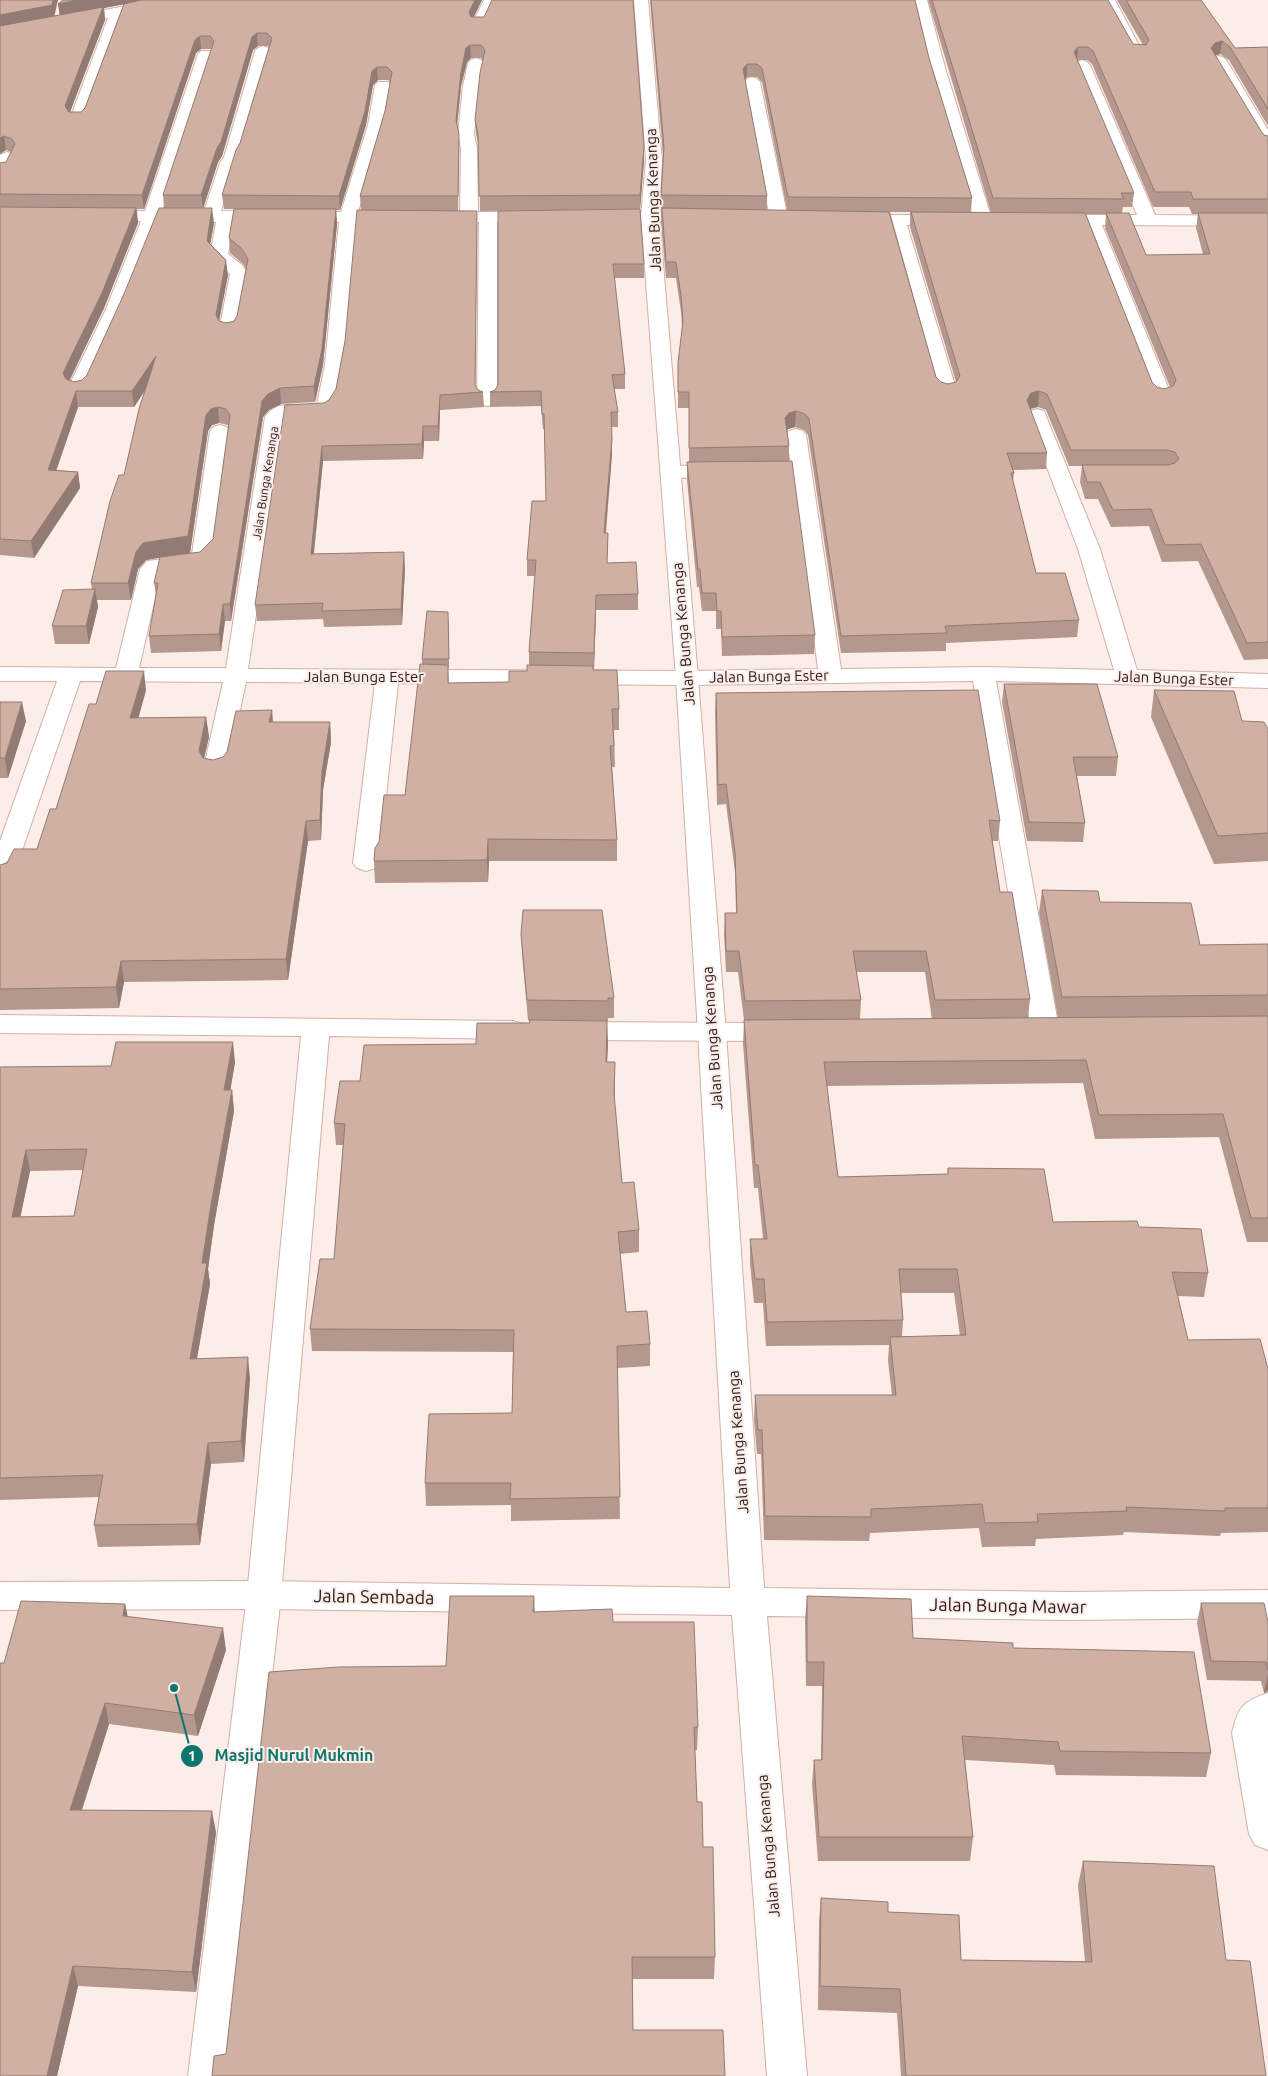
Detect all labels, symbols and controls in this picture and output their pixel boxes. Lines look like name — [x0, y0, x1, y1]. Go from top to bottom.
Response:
street label: Jalan Bunga Kenanga — [642, 128, 664, 272]
street label: Jalan Bunga Kenanga — [250, 425, 280, 541]
street label: Jalan Bunga Kenanga — [668, 562, 698, 706]
street label: Jalan Bunga Ester — [709, 666, 829, 686]
street label: Jalan Bunga Ester — [1114, 667, 1235, 689]
street label: Jalan Bunga Ester — [304, 668, 424, 685]
street label: Jalan Bunga Kenanga — [699, 966, 725, 1110]
street label: Jalan Bunga Kenanga — [725, 1370, 751, 1514]
street label: Jalan Sembada — [313, 1585, 435, 1607]
street label: Jalan Bunga Mawar — [929, 1594, 1087, 1616]
callout: Masjid Nurul Mukmin — [180, 1740, 384, 1771]
text: Masjid Nurul Mukmin — [215, 1746, 373, 1764]
text: 1 — [188, 1747, 196, 1764]
street label: Jalan Bunga Kenanga — [753, 1774, 783, 1918]

